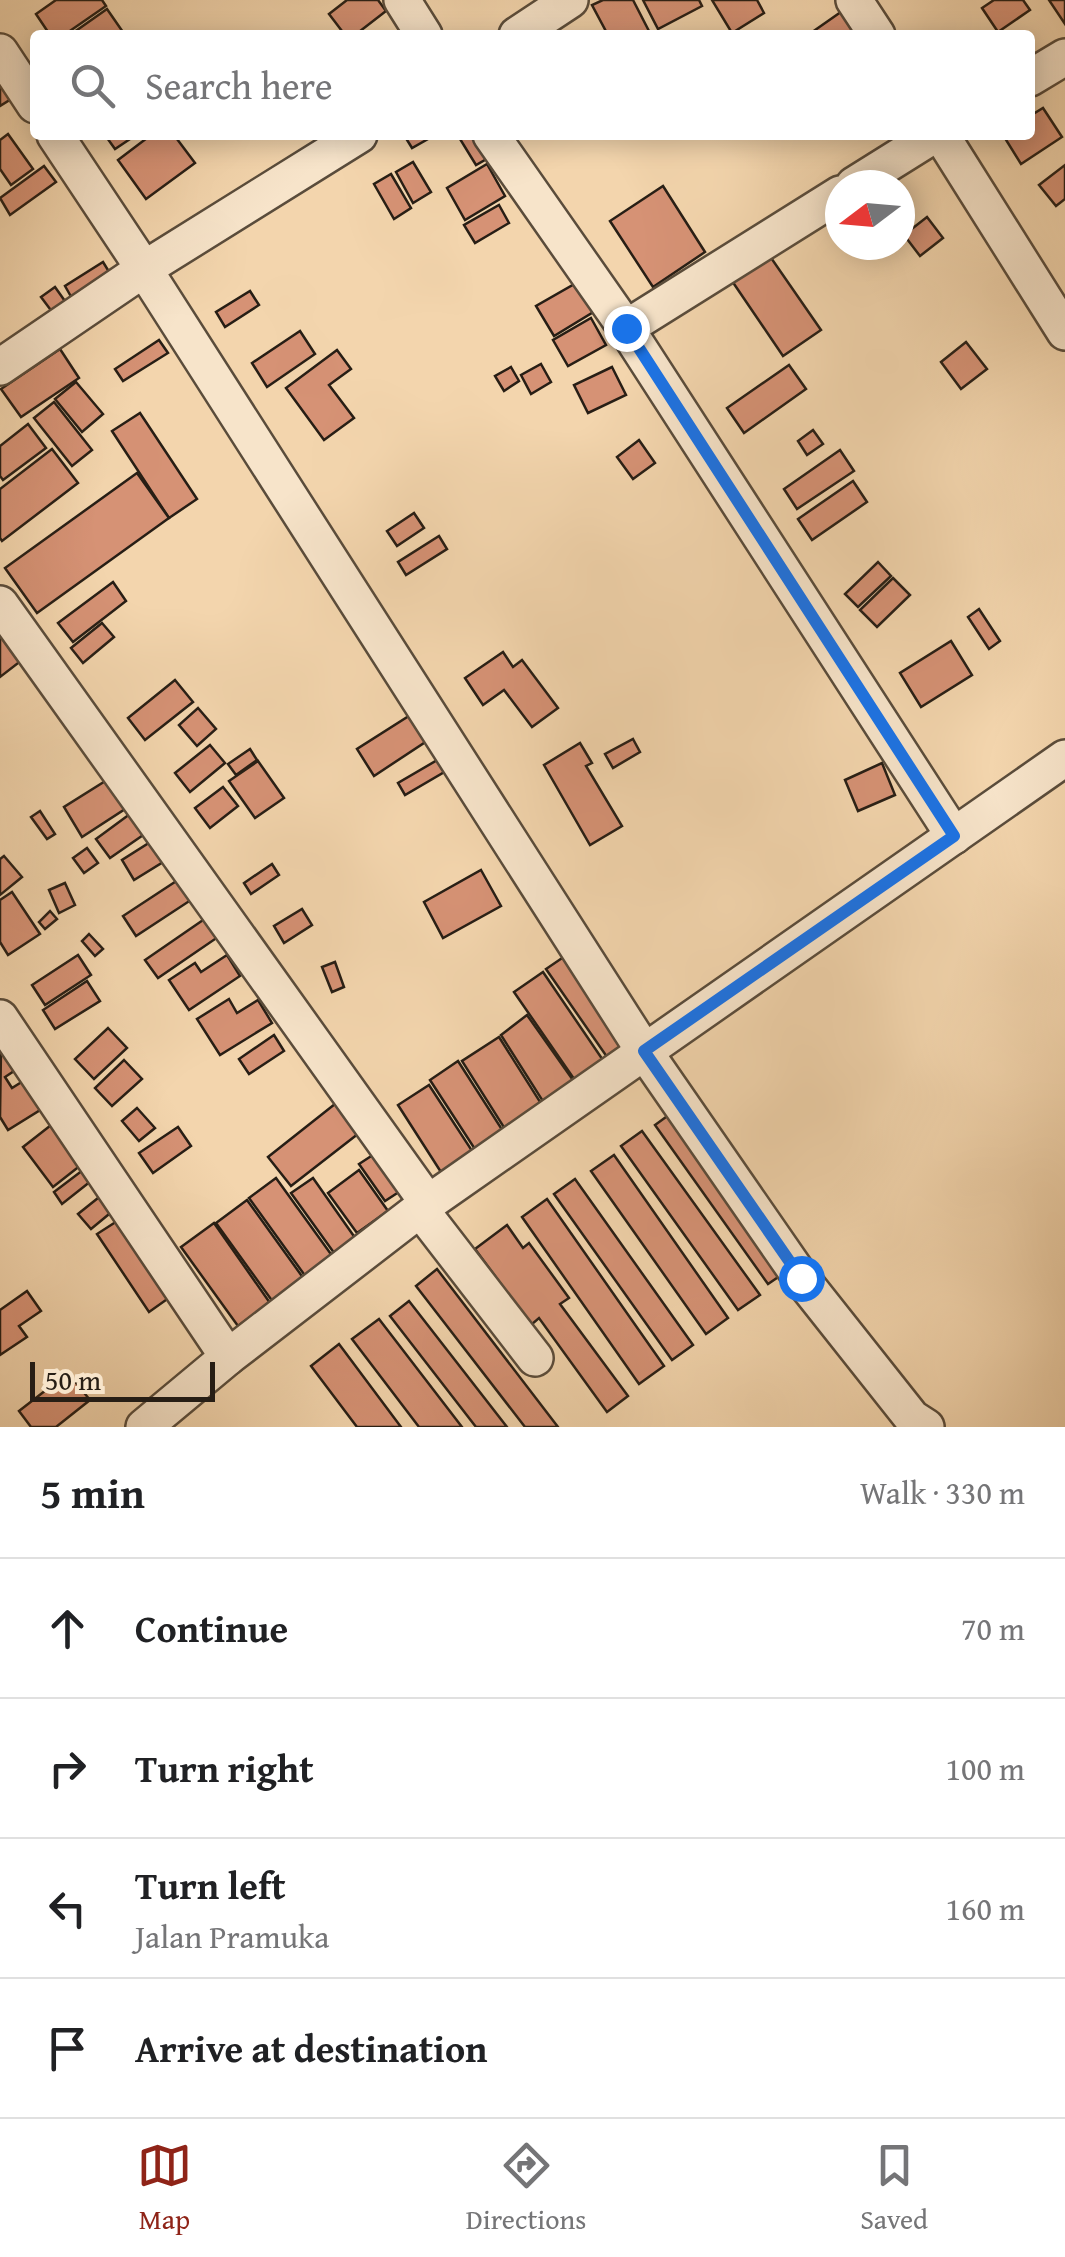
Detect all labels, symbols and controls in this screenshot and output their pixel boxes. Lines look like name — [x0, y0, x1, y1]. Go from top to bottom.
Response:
search box — [30, 30, 1035, 140]
text: Search here — [145, 57, 333, 113]
icon: search — [65, 58, 120, 113]
north arrow — [825, 170, 915, 260]
route end — [604, 306, 650, 352]
route start — [779, 1256, 825, 1302]
scale bar — [30, 1357, 215, 1402]
text: 50 m — [45, 1359, 101, 1400]
text: 5 min — [40, 1462, 145, 1523]
text: Walk · 330 m — [860, 1469, 1025, 1516]
text: Continue — [135, 1600, 288, 1656]
icon: ahead — [40, 1601, 95, 1656]
text: 70 m — [961, 1605, 1025, 1652]
text: Turn right — [135, 1740, 314, 1796]
icon: right — [40, 1741, 95, 1796]
text: 100 m — [946, 1745, 1025, 1792]
text: Turn left — [135, 1857, 286, 1913]
icon: left — [40, 1881, 95, 1936]
text: 160 m — [946, 1885, 1025, 1932]
text: Jalan Pramuka — [135, 1913, 329, 1960]
text: Arrive at destination — [135, 2020, 488, 2076]
icon: arrive — [40, 2021, 95, 2076]
tab: Map — [137, 2138, 192, 2239]
tab: Directions — [466, 2138, 586, 2239]
tab: Saved — [860, 2138, 928, 2239]

